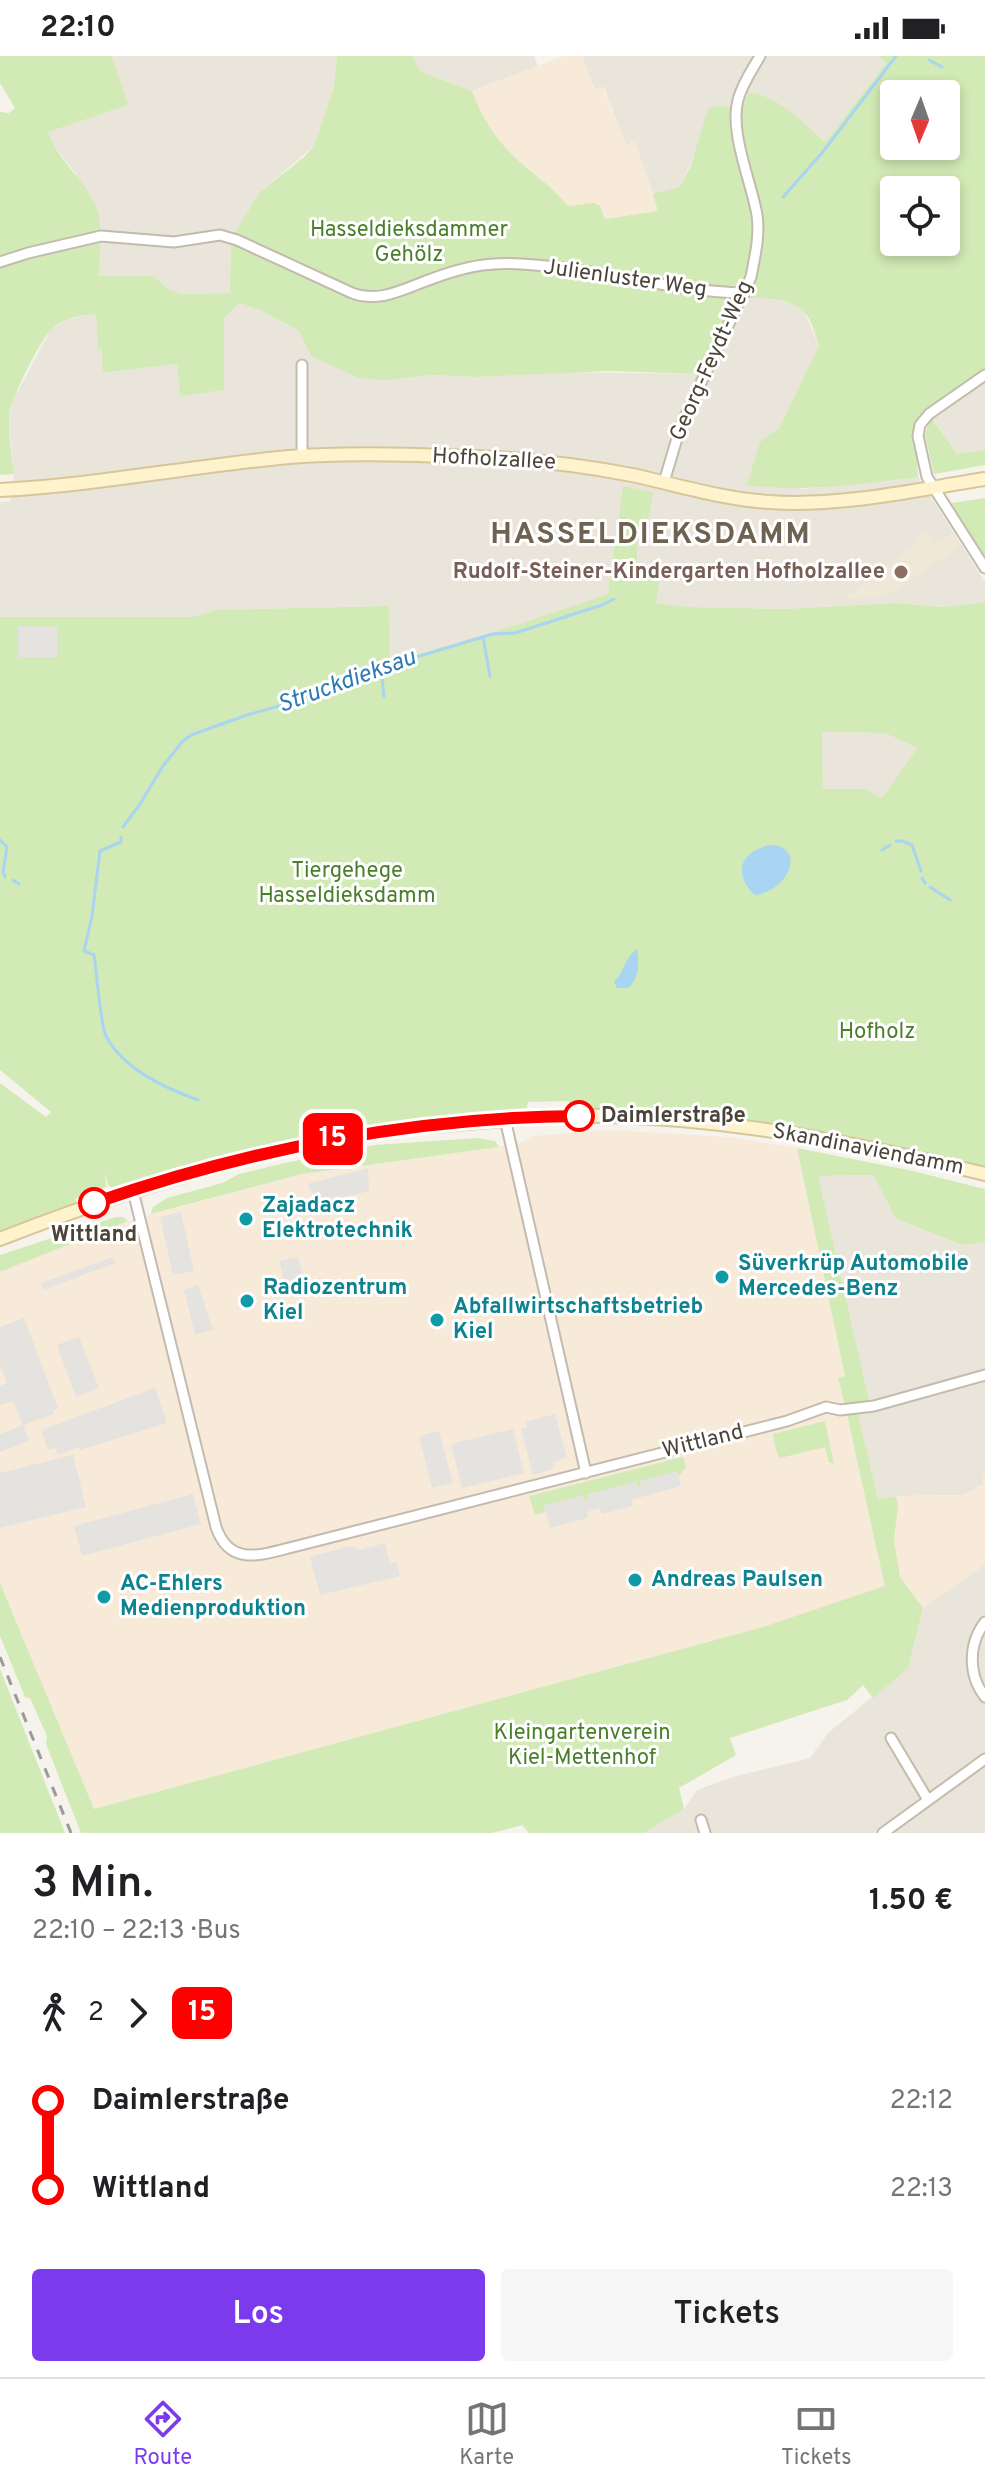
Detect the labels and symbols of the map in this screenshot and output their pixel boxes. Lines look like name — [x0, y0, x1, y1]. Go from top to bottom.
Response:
north arrow — [880, 80, 960, 160]
park label: Hasseldieksdammer Gehölz — [310, 217, 509, 269]
street label: Julienluster Weg — [542, 254, 708, 304]
street label: Georg-Feydt-Weg — [665, 277, 759, 445]
street label: Hofholzallee — [431, 443, 557, 477]
district label: HASSELDIEKSDAMM — [490, 517, 812, 554]
place label: Rudolf-Steiner-Kindergarten Hofholzallee — [453, 559, 885, 586]
marker: Rudolf-Steiner-Kindergarten Hofholzallee — [892, 563, 910, 581]
water label: Struckdieksau — [274, 643, 421, 721]
park label: Tiergehege Hasseldieksdamm — [258, 858, 436, 910]
park label: Hofholz — [839, 1019, 915, 1046]
marker: Daimlerstraße — [564, 1101, 594, 1131]
place label: Daimlerstraße — [601, 1103, 746, 1130]
line badge: 15 — [297, 1113, 369, 1165]
street label: Skandinaviendamm — [770, 1118, 966, 1182]
marker: Wittland — [79, 1188, 109, 1218]
place label: Zajadacz Elektrotechnik — [262, 1193, 413, 1245]
marker: Zajadacz Elektrotechnik — [237, 1210, 255, 1228]
place label: Wittland — [51, 1222, 137, 1249]
place label: Süverkrüp Automobile Mercedes-Benz — [738, 1251, 969, 1303]
marker: Süverkrüp Automobile Mercedes-Benz — [713, 1268, 731, 1286]
place label: Radiozentrum Kiel — [263, 1275, 407, 1327]
marker: Radiozentrum Kiel — [238, 1292, 256, 1310]
place label: Abfallwirtschaftsbetrieb Kiel — [453, 1294, 703, 1346]
marker: Abfallwirtschaftsbetrieb Kiel — [428, 1311, 446, 1329]
street label: Wittland — [660, 1419, 746, 1465]
place label: Andreas Paulsen — [651, 1567, 823, 1594]
place label: AC-Ehlers Medienproduktion — [120, 1571, 306, 1623]
marker: Andreas Paulsen — [626, 1571, 644, 1589]
marker: AC-Ehlers Medienproduktion — [95, 1588, 113, 1606]
park label: Kleingartenverein Kiel-Mettenhof — [493, 1720, 671, 1772]

